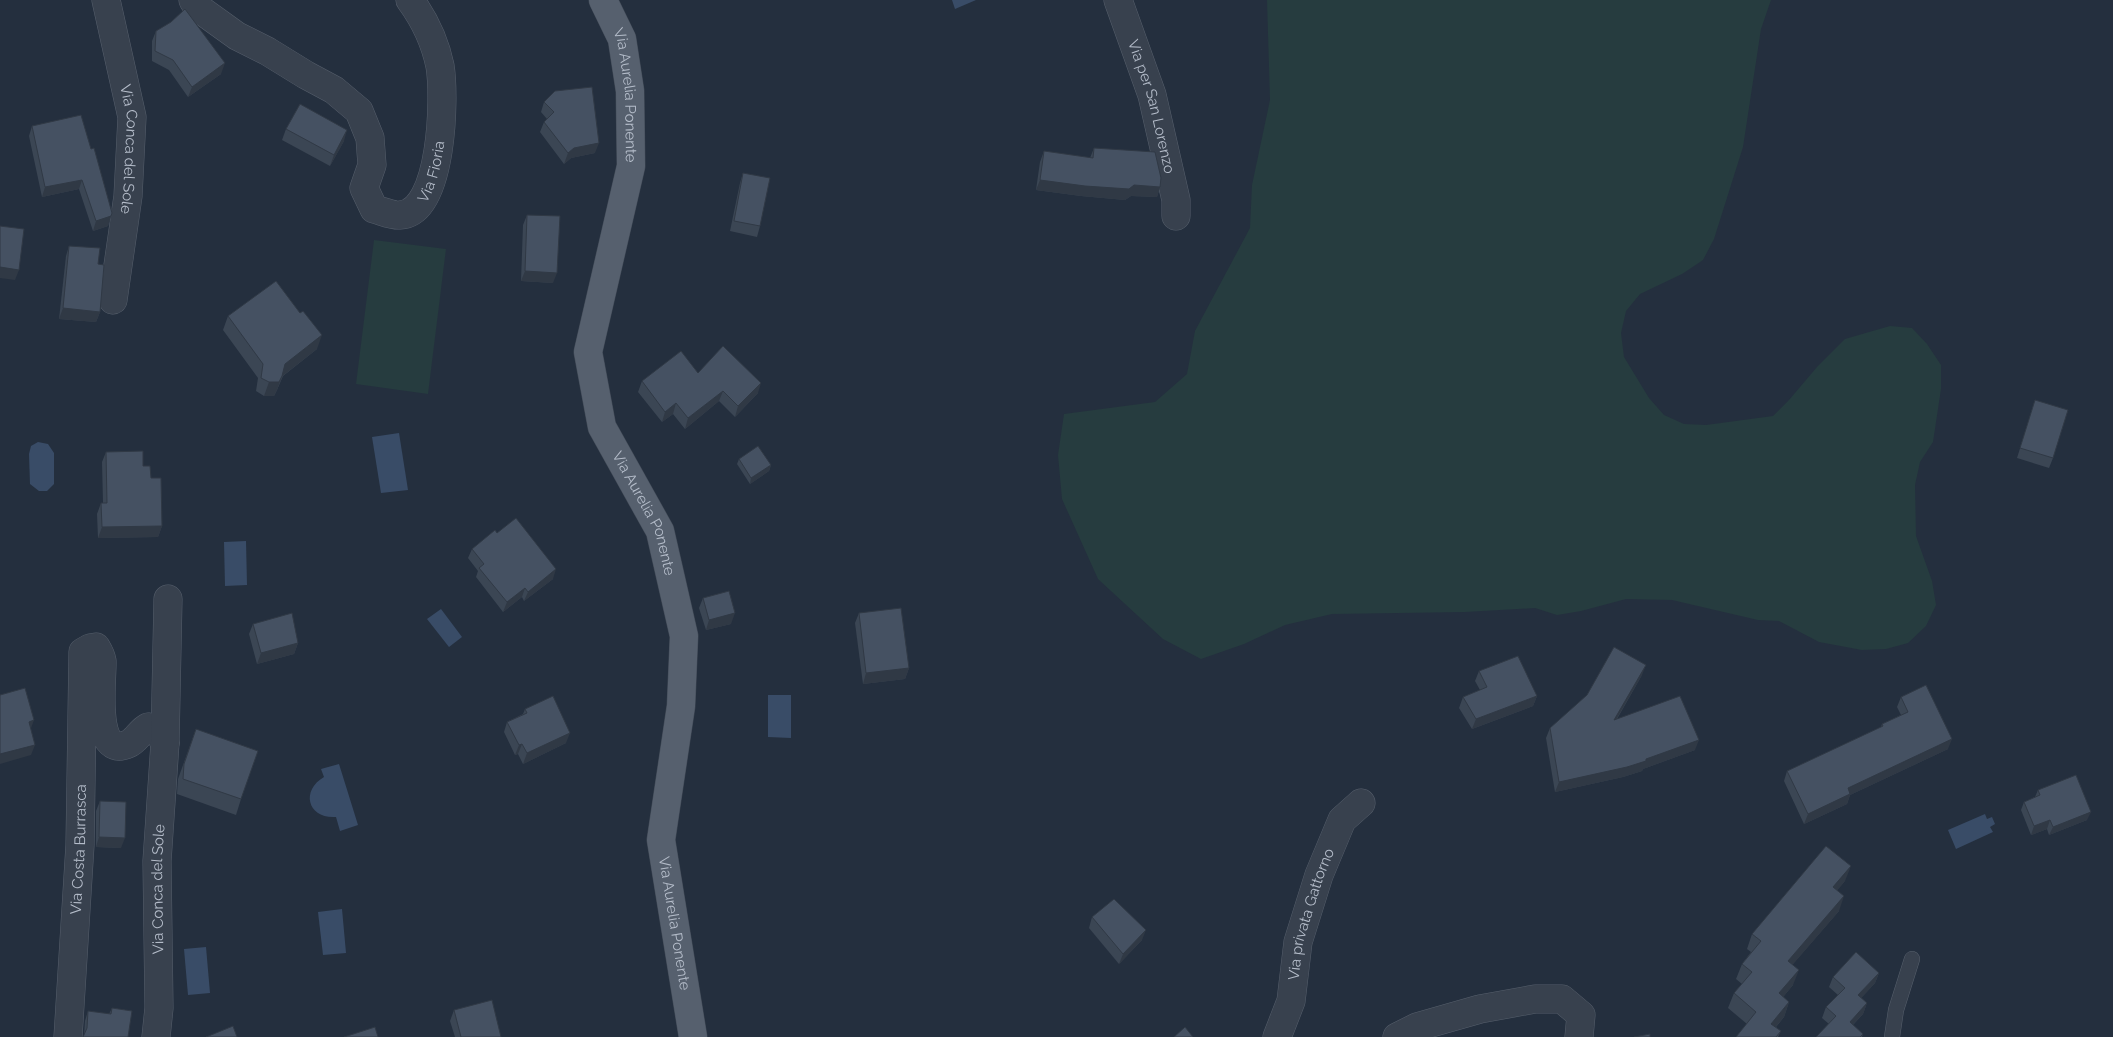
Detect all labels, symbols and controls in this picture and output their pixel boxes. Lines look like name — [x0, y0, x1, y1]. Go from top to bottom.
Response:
street label: Via Aurelia Ponente — [609, 25, 640, 163]
street label: Via per San Lorenzo — [1124, 37, 1179, 175]
street label: Via Conca del Sole — [116, 83, 141, 215]
street label: Via Fioria — [414, 140, 448, 206]
street label: Via Aurelia Ponente — [608, 448, 679, 577]
street label: Via Costa Burrasca — [67, 784, 90, 915]
street label: Via Conca del Sole — [148, 823, 168, 954]
street label: Via privata Gattorno — [1285, 845, 1338, 981]
street label: Via Aurelia Ponente — [655, 855, 694, 992]

